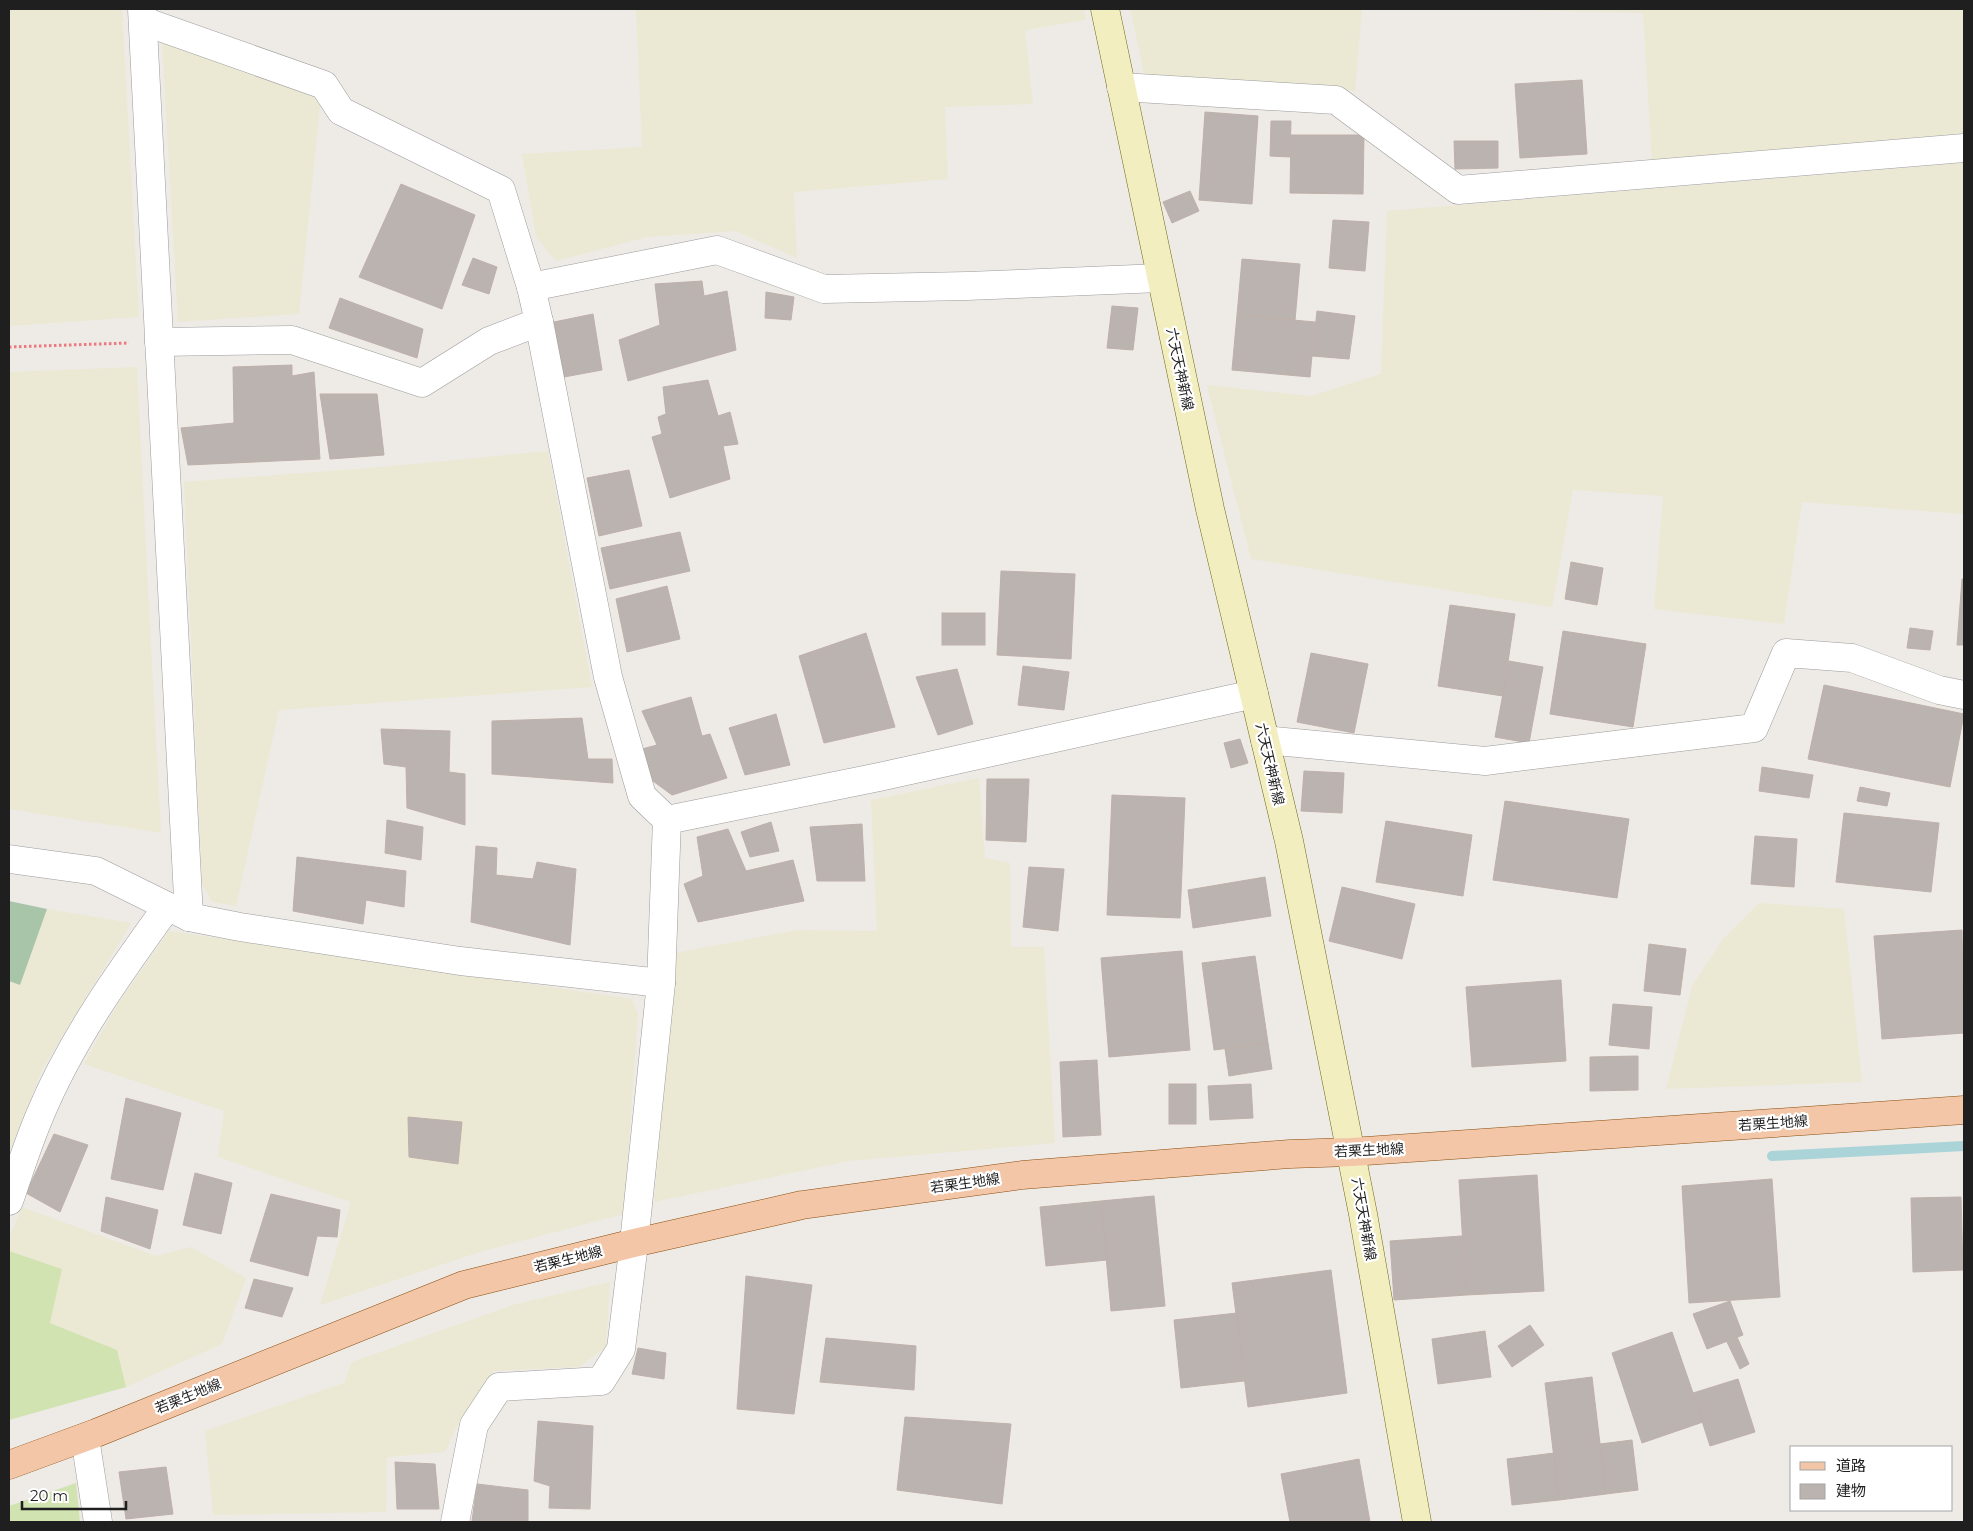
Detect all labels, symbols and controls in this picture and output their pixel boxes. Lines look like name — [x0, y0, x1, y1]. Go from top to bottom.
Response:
street label: 六天天神新線 — [1162, 326, 1198, 412]
street label: 六天天神新線 — [1252, 721, 1288, 807]
street label: 若栗生地線 — [1737, 1112, 1809, 1134]
street label: 若栗生地線 — [1334, 1139, 1404, 1161]
street label: 若栗生地線 — [929, 1169, 1001, 1197]
street label: 六天天神新線 — [1348, 1176, 1380, 1262]
street label: 若栗生地線 — [532, 1242, 604, 1276]
street label: 若栗生地線 — [152, 1375, 224, 1417]
legend — [1790, 1446, 1953, 1511]
text: 道路 — [1836, 1456, 1866, 1475]
scale bar — [22, 1478, 126, 1510]
text: 建物 — [1836, 1481, 1866, 1500]
text: 20 m — [30, 1486, 68, 1505]

